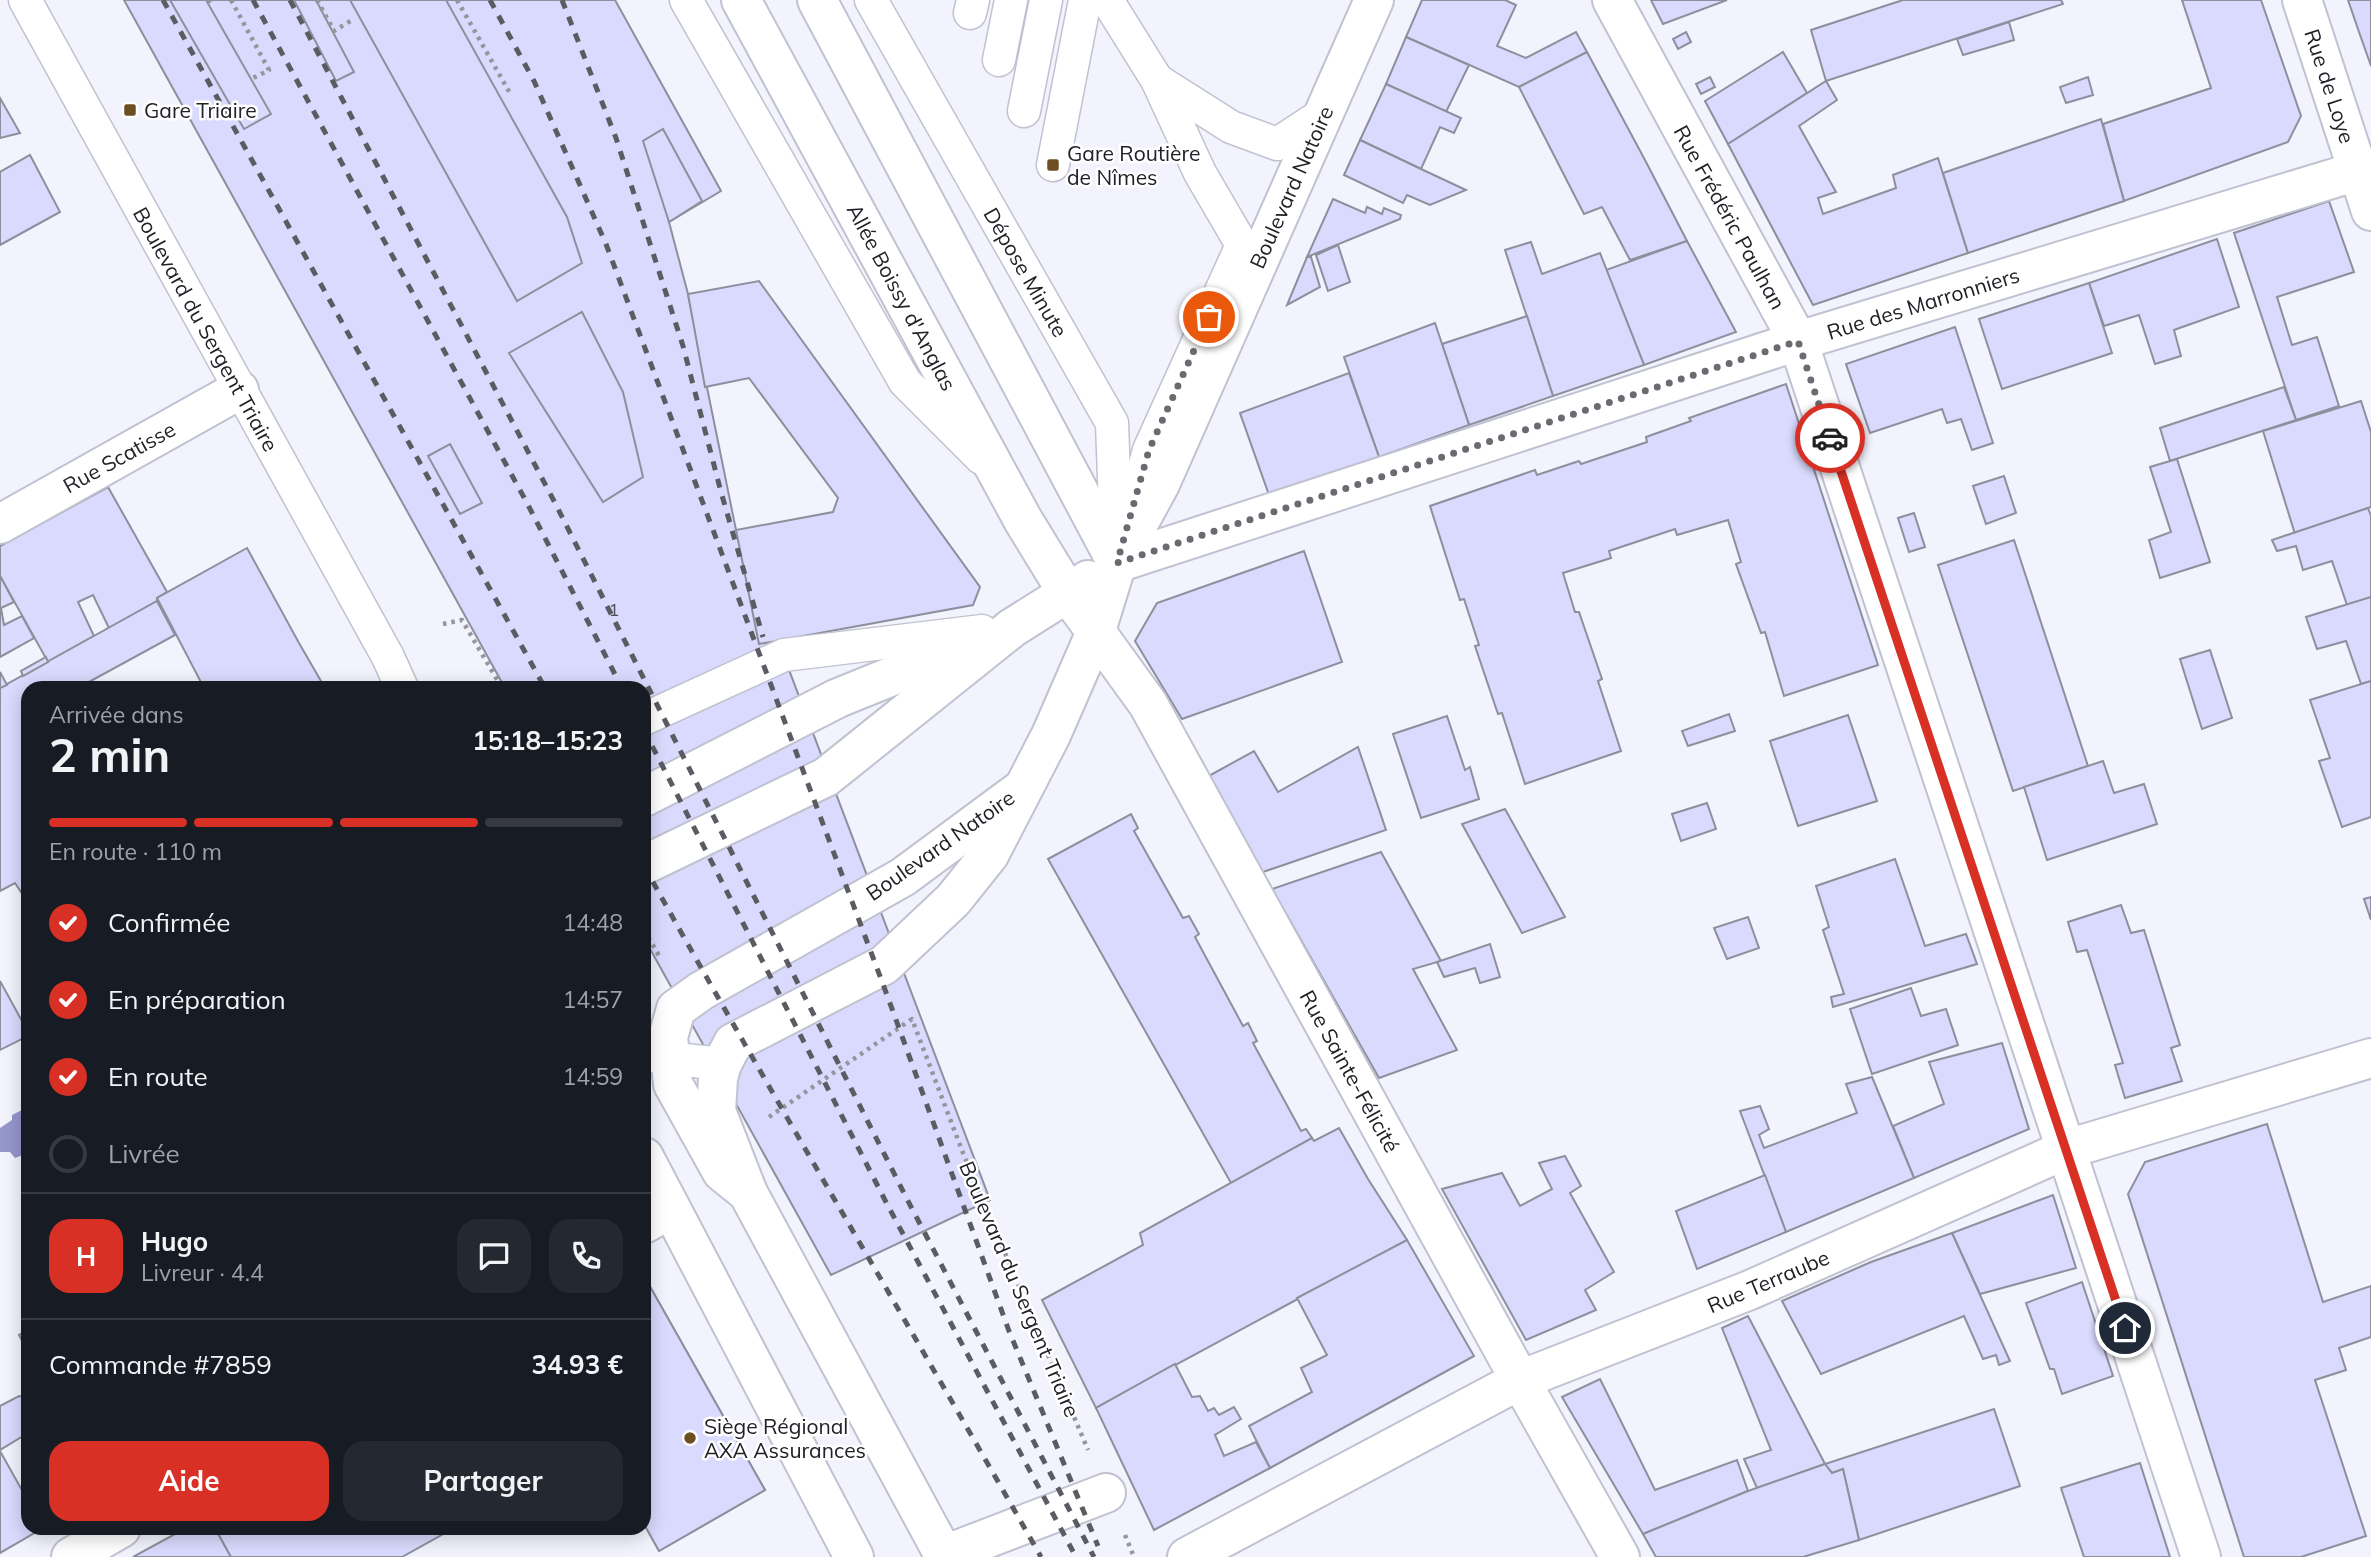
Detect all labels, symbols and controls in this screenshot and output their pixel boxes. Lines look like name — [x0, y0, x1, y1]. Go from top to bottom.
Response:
street label: Rue de Loye — [2299, 26, 2361, 146]
place label: Gare Triaire — [144, 97, 257, 123]
marker: Gare Triaire — [122, 102, 138, 118]
street label: Boulevard Natoire — [1243, 102, 1339, 272]
street label: Rue Frédéric Paulhan — [1669, 120, 1791, 314]
place label: Gare Routière de Nîmes — [1067, 140, 1200, 190]
marker: Gare Routière de Nîmes — [1045, 157, 1061, 173]
street label: Allée Boissy d'Anglas — [842, 199, 962, 395]
street label: Boulevard du Sergent Triaire — [128, 202, 284, 456]
street label: Dépose Minute — [978, 203, 1074, 341]
street label: Rue des Marronniers — [1823, 261, 2023, 345]
pin — [1179, 287, 1239, 347]
icon: bag — [1190, 298, 1228, 336]
courier — [1795, 403, 1865, 473]
street label: Rue Scatisse — [58, 416, 180, 498]
icon: car — [1811, 419, 1849, 457]
house number: 1 — [609, 598, 619, 621]
text: Arrivée dans — [49, 700, 184, 729]
text: 15:18–15:23 — [472, 724, 623, 757]
text: 2 min — [49, 726, 170, 784]
street label: Boulevard Natoire — [861, 784, 1019, 906]
text: En route · 110 m — [49, 837, 222, 866]
icon: check — [49, 904, 87, 942]
text: Confirmée — [108, 906, 230, 939]
text: 14:48 — [563, 908, 623, 937]
icon: check — [49, 981, 87, 1019]
text: En préparation — [108, 983, 286, 1016]
text: 14:57 — [563, 985, 623, 1014]
street label: Rue Sainte-Félicité — [1295, 985, 1405, 1157]
icon: check — [49, 1058, 87, 1096]
text: En route — [108, 1060, 208, 1093]
text: 14:59 — [563, 1062, 623, 1091]
text: Livrée — [108, 1137, 180, 1170]
street label: Boulevard du Sergent Triaire — [954, 1157, 1086, 1421]
button: chat — [457, 1219, 531, 1293]
button: phone — [549, 1219, 623, 1293]
text: Hugo — [141, 1225, 208, 1258]
text: H — [76, 1240, 96, 1273]
street label: Rue Terraube — [1703, 1244, 1833, 1318]
text: Livreur · 4.4 — [141, 1258, 264, 1287]
pin — [2095, 1298, 2155, 1358]
icon: home — [2106, 1309, 2144, 1347]
text: Commande #7859 — [49, 1348, 272, 1381]
text: 34.93 € — [531, 1348, 623, 1381]
place label: Siège Régional AXA Assurances — [704, 1413, 866, 1463]
marker: Siège Régional AXA Assurances — [682, 1430, 698, 1446]
button: Aide — [49, 1441, 329, 1521]
button: Partager — [343, 1441, 623, 1521]

